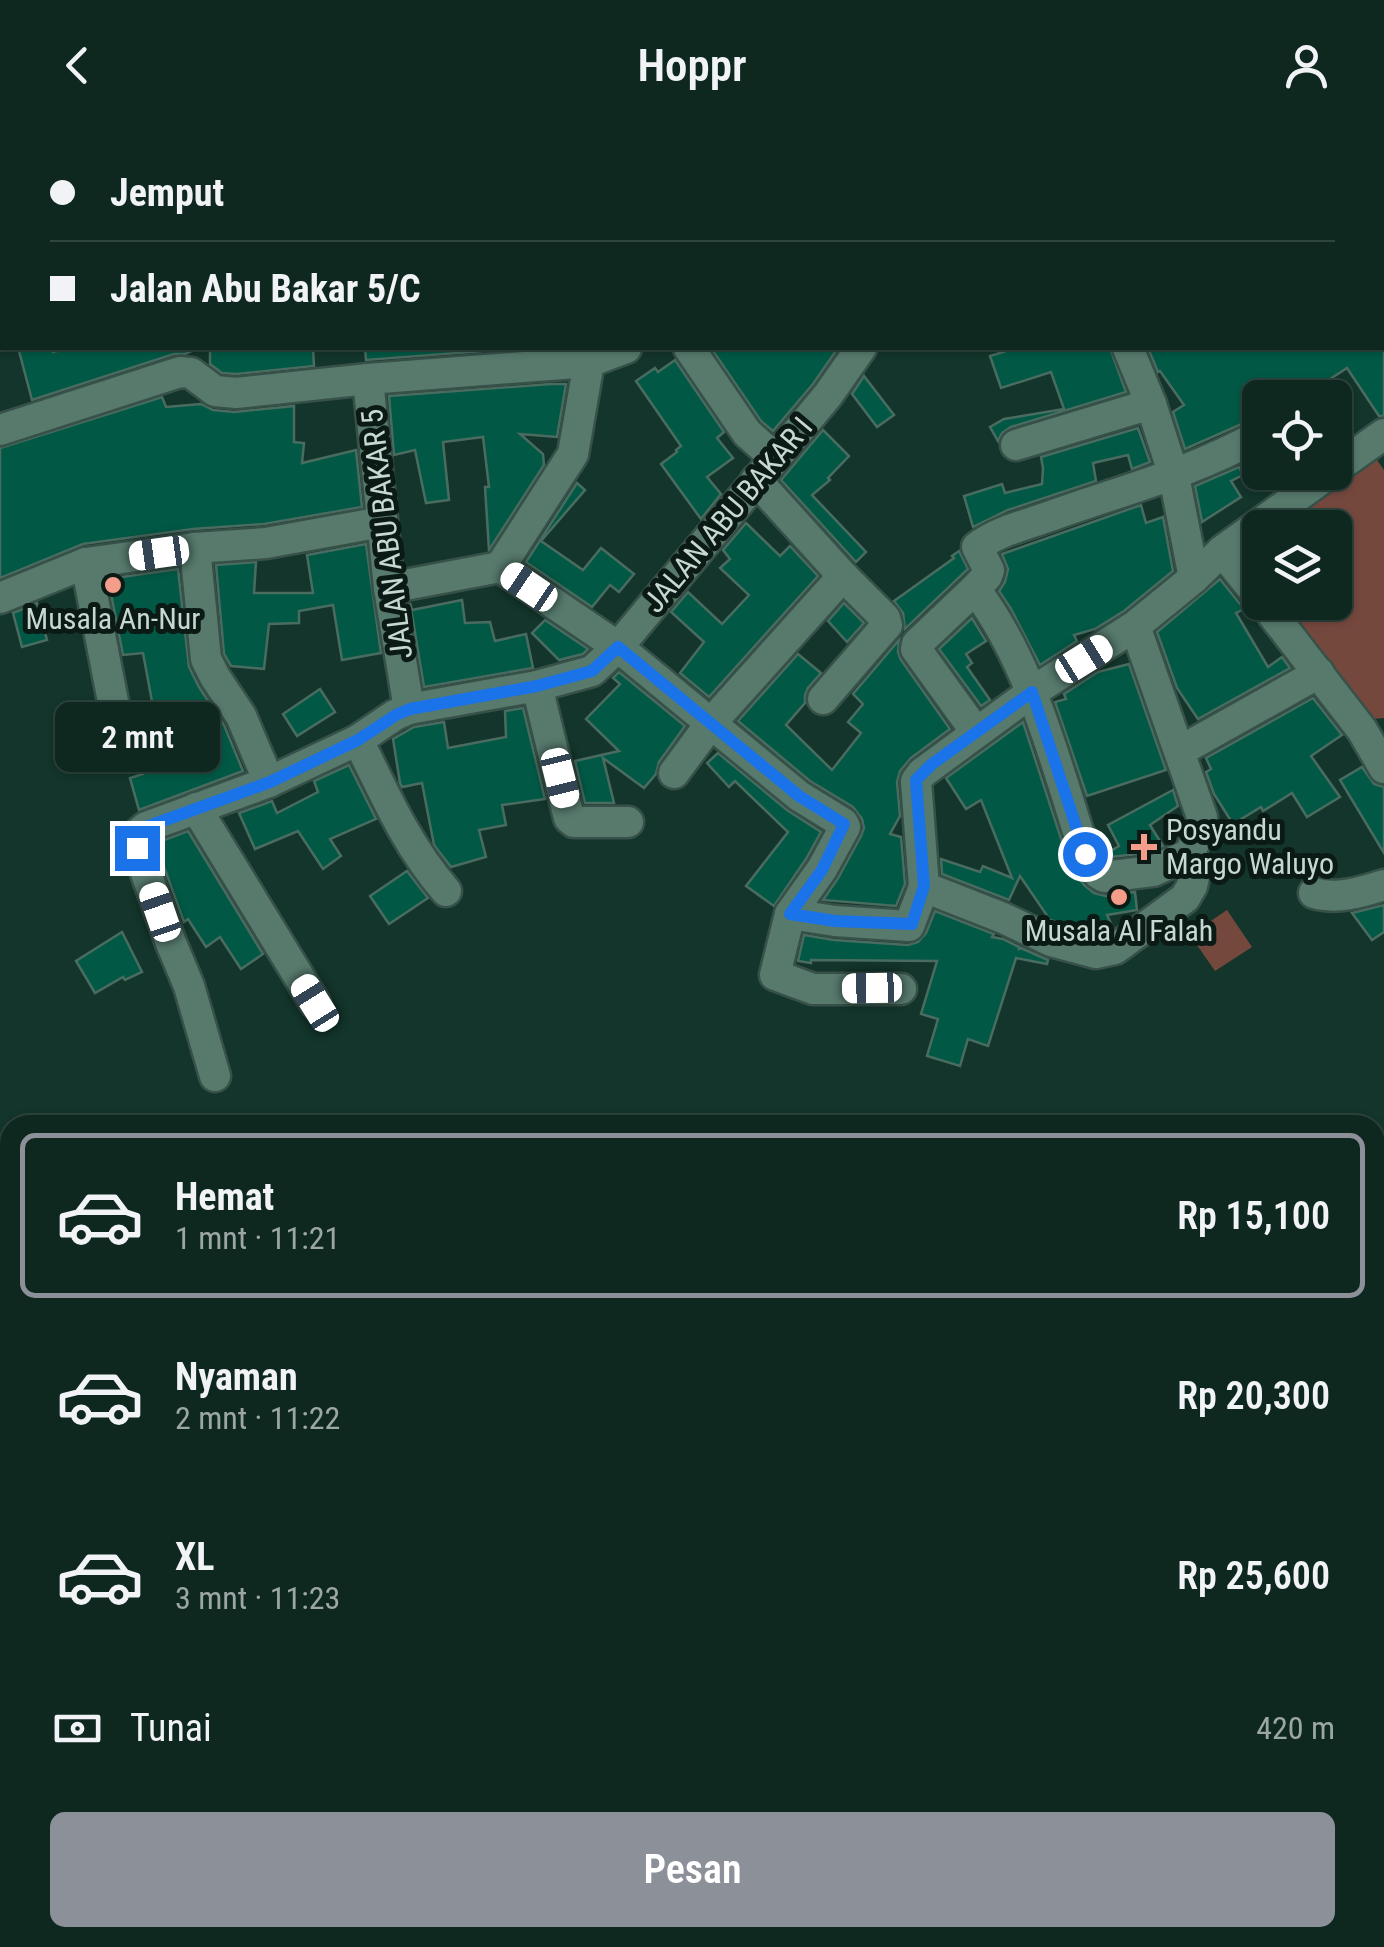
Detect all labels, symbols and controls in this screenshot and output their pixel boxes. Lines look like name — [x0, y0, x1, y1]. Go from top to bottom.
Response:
icon: back — [50, 38, 105, 93]
icon: person — [1279, 38, 1334, 93]
text: Hoppr — [637, 39, 747, 92]
text: Jemput — [110, 171, 224, 215]
text: Jalan Abu Bakar 5/C — [110, 267, 421, 311]
map controls — [1242, 380, 1352, 620]
button: locate — [1242, 380, 1352, 490]
street label: JALAN ABU BAKAR 5 — [354, 407, 419, 661]
street label: JALAN ABU BAKAR I — [636, 410, 819, 619]
button: layers — [1242, 510, 1352, 620]
car — [127, 534, 191, 572]
car — [496, 558, 562, 616]
marker: Musala An-Nur — [102, 574, 124, 596]
place label: Musala An-Nur — [26, 601, 200, 636]
car — [1051, 630, 1117, 688]
callout: 2 mnt — [54, 703, 220, 773]
text: 2 mnt — [101, 718, 174, 756]
car — [538, 745, 582, 811]
place label: Posyandu Margo Waluyo — [1166, 812, 1334, 881]
route end — [115, 826, 160, 871]
route start — [1063, 832, 1108, 877]
marker: Posyandu Margo Waluyo — [1131, 834, 1157, 860]
car — [136, 879, 184, 945]
marker: Musala Al Falah — [1108, 886, 1130, 908]
place label: Musala Al Falah — [1025, 913, 1213, 948]
car — [286, 970, 344, 1036]
car — [842, 972, 902, 1004]
icon: car — [55, 1171, 145, 1261]
text: Hemat — [175, 1175, 274, 1219]
text: Rp 15,100 — [1177, 1194, 1330, 1238]
text: 1 mnt · 11:21 — [175, 1219, 340, 1257]
icon: car — [55, 1351, 145, 1441]
text: Nyaman — [175, 1355, 298, 1399]
text: Rp 20,300 — [1177, 1374, 1330, 1418]
text: 2 mnt · 11:22 — [175, 1399, 340, 1437]
icon: car — [55, 1531, 145, 1621]
text: XL — [175, 1535, 214, 1579]
text: Rp 25,600 — [1177, 1554, 1330, 1598]
text: 3 mnt · 11:23 — [175, 1579, 340, 1617]
icon: cash — [50, 1701, 105, 1756]
text: Tunai — [130, 1706, 212, 1750]
text: 420 m — [1256, 1709, 1335, 1747]
button: Pesan — [50, 1812, 1335, 1927]

